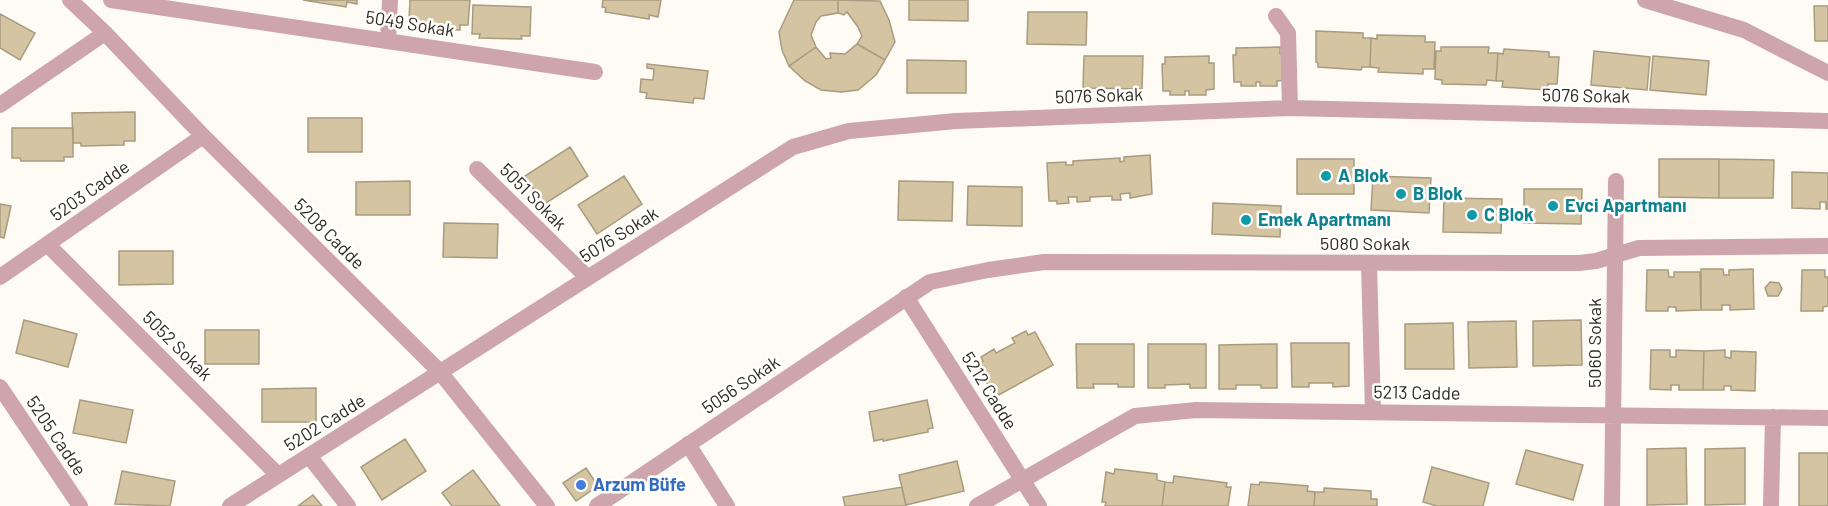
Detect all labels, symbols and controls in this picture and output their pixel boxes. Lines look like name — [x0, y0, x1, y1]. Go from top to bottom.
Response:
street label: 5049 Sokak — [364, 5, 456, 41]
street label: 5076 Sokak — [1055, 82, 1143, 108]
street label: 5076 Sokak — [1542, 83, 1630, 107]
street label: 5203 Cadde — [46, 155, 133, 225]
street label: 5051 Sokak — [496, 158, 572, 234]
place label: A Blok — [1338, 164, 1389, 186]
marker: A Blok — [1319, 169, 1333, 183]
place label: B Blok — [1413, 182, 1463, 204]
marker: B Blok — [1394, 187, 1408, 201]
street label: 5208 Cadde — [290, 193, 370, 273]
place label: Evci Apartmanı — [1565, 194, 1686, 216]
marker: Evci Apartmanı — [1546, 199, 1560, 213]
street label: 5076 Sokak — [575, 201, 662, 267]
place label: C Blok — [1484, 203, 1534, 225]
place label: Emek Apartmanı — [1258, 208, 1391, 230]
marker: C Blok — [1465, 208, 1479, 222]
marker: Emek Apartmanı — [1239, 213, 1253, 227]
street label: 5080 Sokak — [1320, 232, 1410, 254]
street label: 5060 Sokak — [1583, 298, 1605, 388]
street label: 5052 Sokak — [138, 306, 217, 385]
street label: 5212 Cadde — [957, 348, 1022, 433]
street label: 5056 Sokak — [697, 350, 783, 418]
street label: 5213 Cadde — [1373, 380, 1461, 404]
street label: 5202 Cadde — [280, 389, 369, 456]
street label: 5205 Cadde — [22, 391, 91, 479]
place label: Arzum Büfe — [593, 473, 686, 495]
marker: Arzum Büfe — [574, 478, 588, 492]

